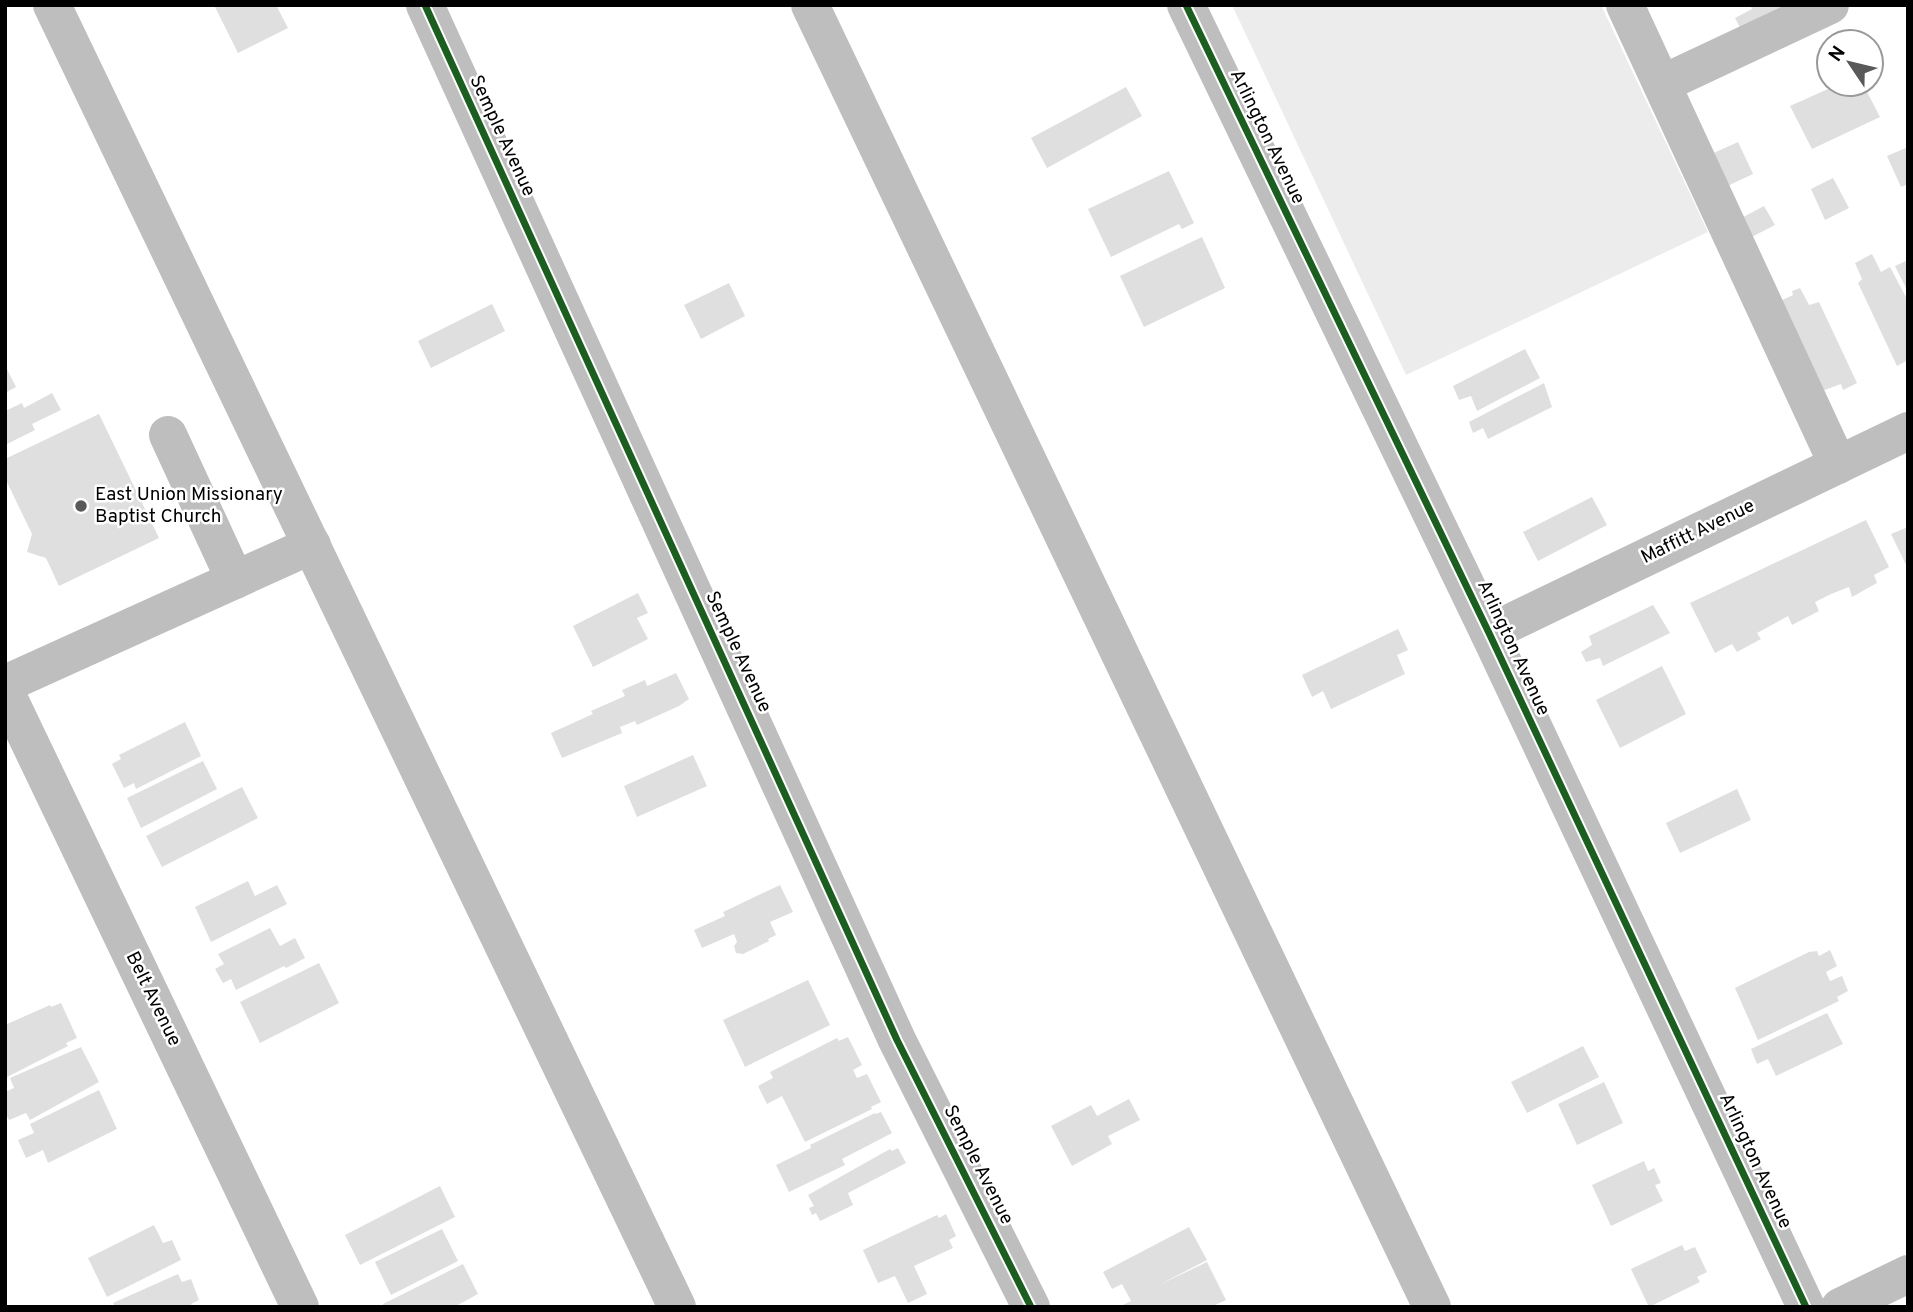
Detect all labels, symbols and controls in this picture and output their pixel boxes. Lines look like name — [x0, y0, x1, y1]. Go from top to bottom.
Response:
north arrow — [1815, 28, 1885, 98]
text: N — [1824, 42, 1851, 67]
street label: Arlington Avenue — [1224, 66, 1310, 208]
street label: Semple Avenue — [463, 72, 541, 200]
place label: East Union Missionary Baptist Church — [95, 483, 283, 529]
street label: Maffitt Avenue — [1637, 494, 1759, 570]
marker: East Union Missionary Baptist Church — [73, 498, 89, 514]
street label: Arlington Avenue — [1471, 576, 1555, 720]
street label: Semple Avenue — [699, 588, 777, 716]
street label: Belt Avenue — [120, 948, 186, 1050]
street label: Arlington Avenue — [1713, 1089, 1797, 1233]
street label: Semple Avenue — [938, 1101, 1018, 1229]

